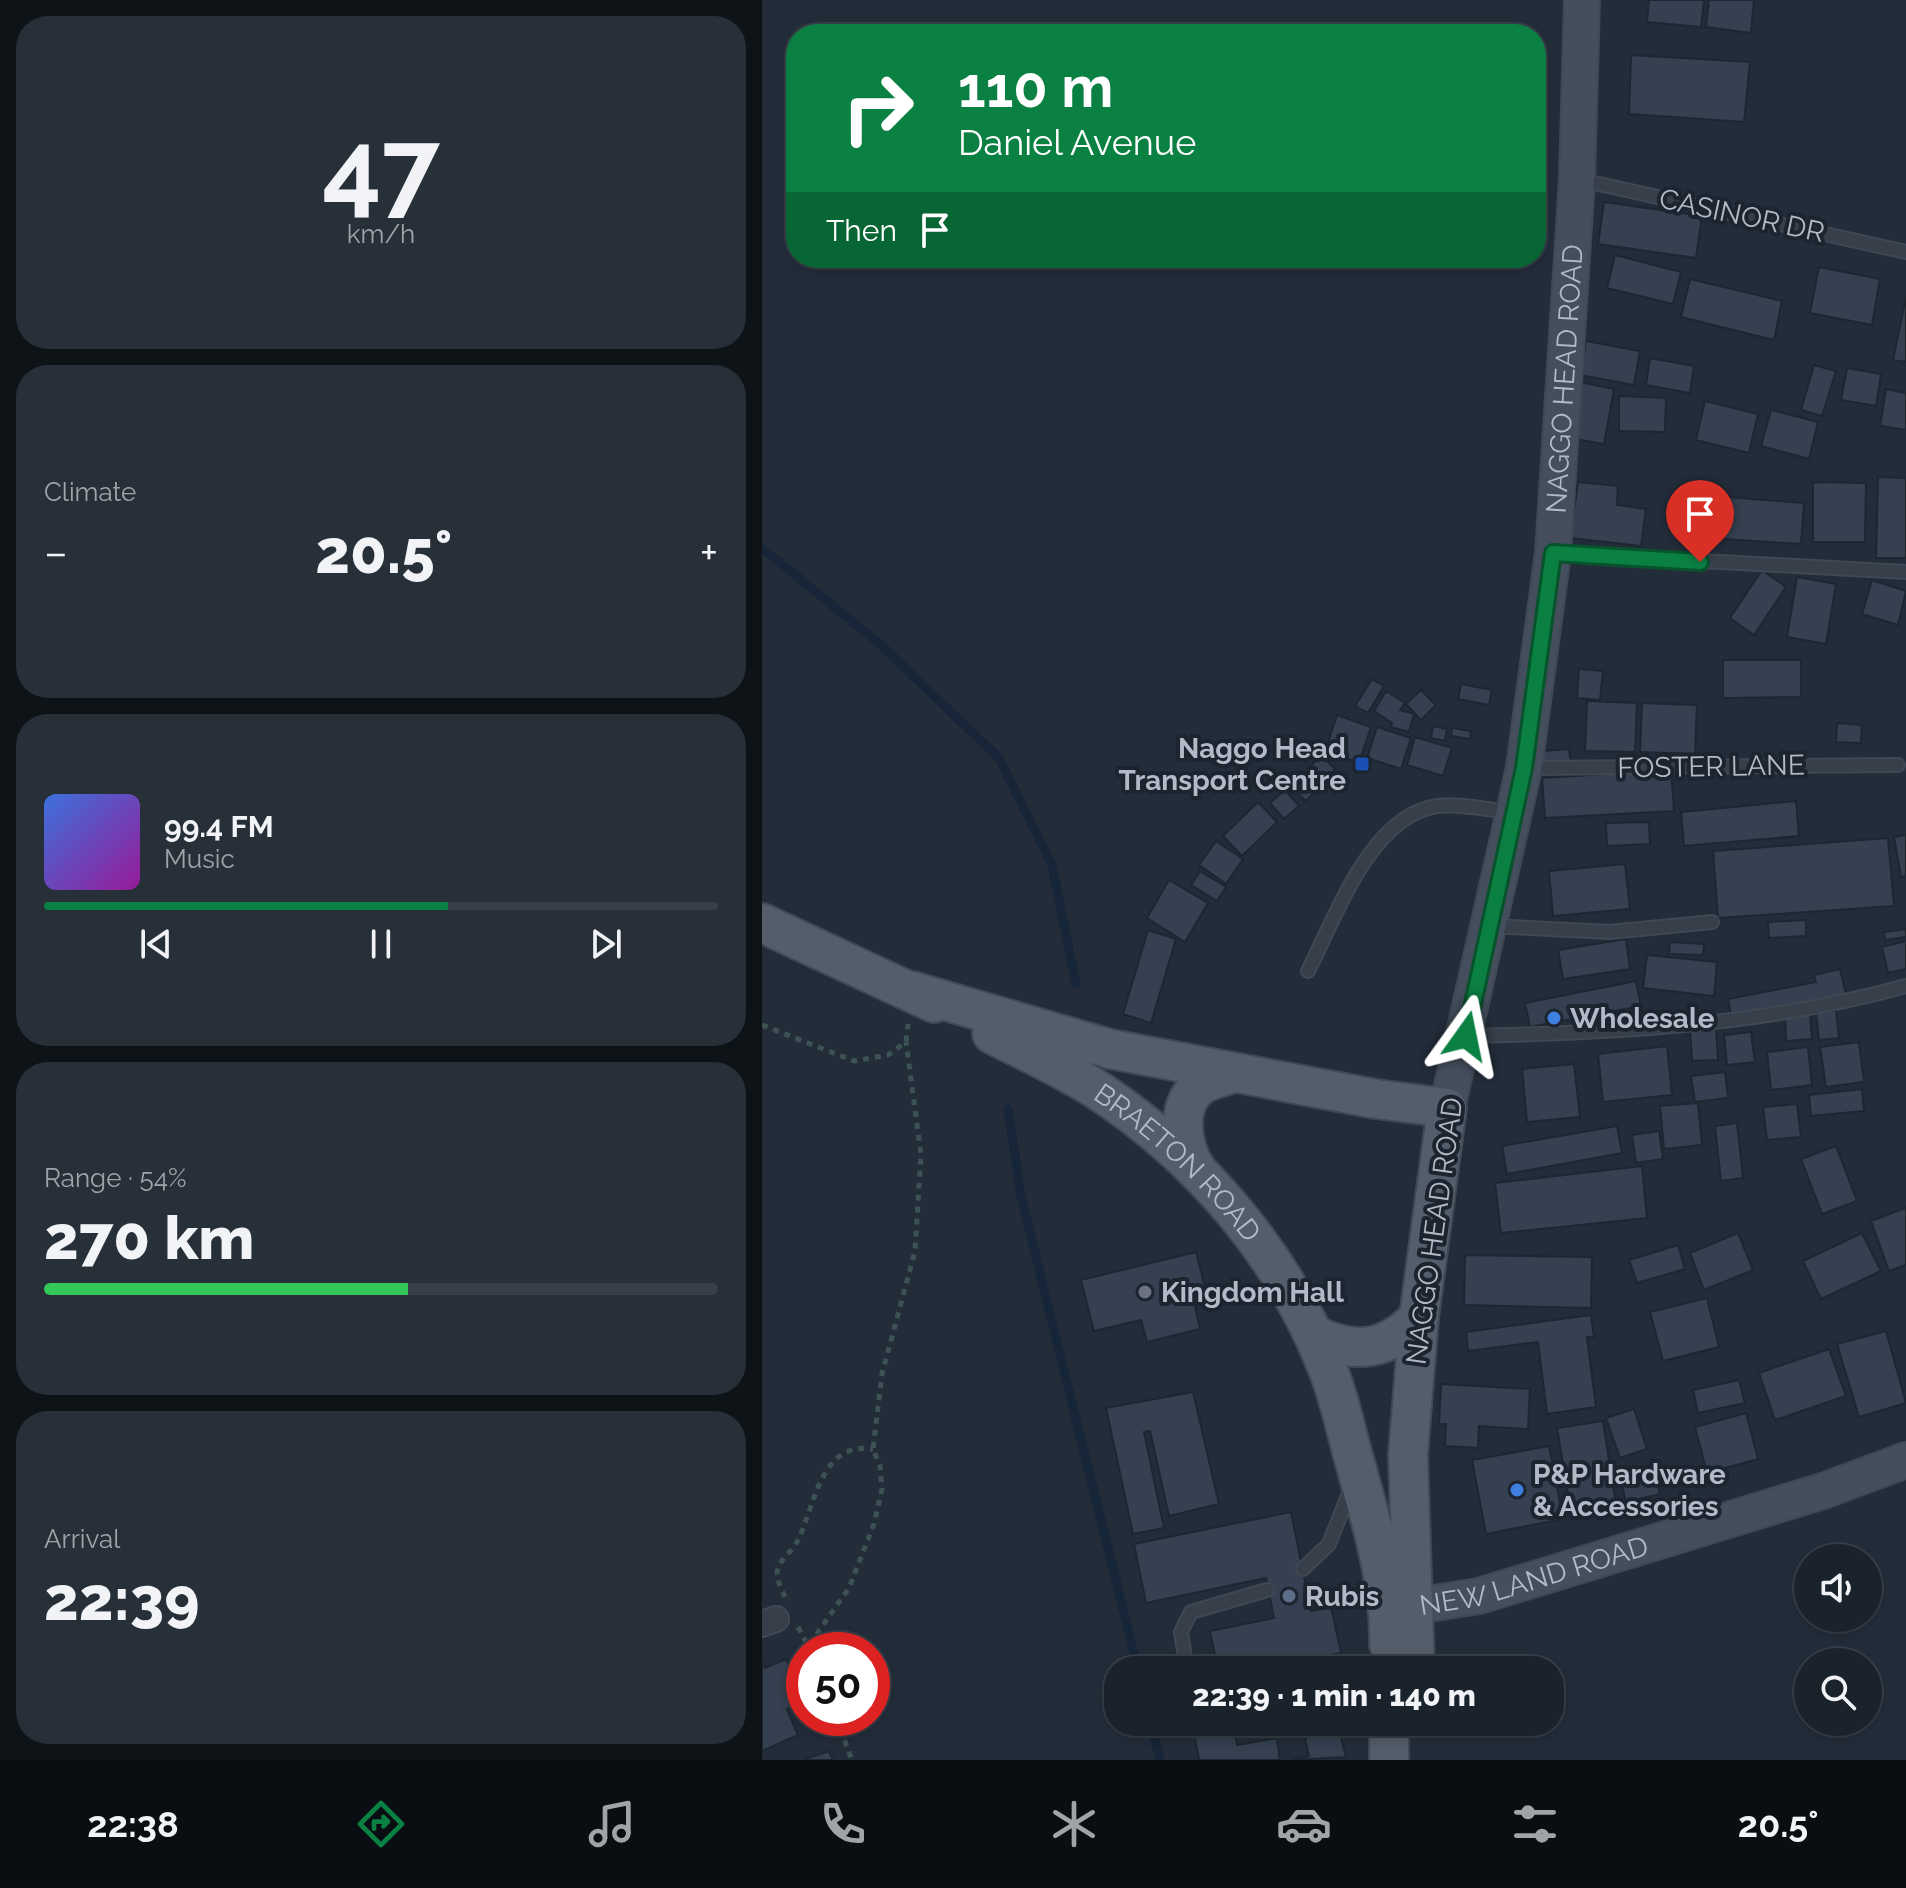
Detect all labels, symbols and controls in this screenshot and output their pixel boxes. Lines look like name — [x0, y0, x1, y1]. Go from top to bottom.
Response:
text: 110 m — [958, 54, 1113, 120]
icon: right — [826, 56, 930, 160]
text: 47 — [322, 106, 440, 228]
text: Daniel Avenue — [958, 121, 1196, 163]
street label: CASINOR DR — [1656, 182, 1827, 249]
icon: arrive — [913, 208, 957, 252]
text: Then — [826, 213, 897, 248]
text: km/h — [347, 219, 415, 249]
street label: NAGGO HEAD ROAD — [1540, 243, 1590, 515]
text: Climate — [44, 477, 136, 507]
pin — [1666, 480, 1734, 562]
icon: arrive — [1678, 492, 1722, 536]
text: 20.5° — [315, 517, 452, 587]
text: − — [44, 527, 68, 578]
text: + — [700, 527, 718, 578]
place label: Naggo Head Transport Centre — [1119, 732, 1346, 797]
street label: FOSTER LANE — [1617, 748, 1805, 785]
marker: Naggo Head Transport Centre — [1353, 755, 1371, 773]
text: 99.4 FM — [164, 809, 274, 844]
text: Music — [164, 844, 235, 874]
icon: previous — [134, 922, 178, 966]
icon: pause — [359, 922, 403, 966]
icon: next — [584, 922, 628, 966]
position arrow — [1424, 994, 1508, 1078]
place label: Wholesale — [1570, 1002, 1715, 1035]
marker: Wholesale — [1545, 1009, 1563, 1027]
street label: BRAETON ROAD — [1088, 1077, 1268, 1248]
street label: NAGGO HEAD ROAD — [1399, 1095, 1470, 1367]
text: Range · 54% — [44, 1163, 187, 1193]
text: 270 km — [44, 1203, 254, 1273]
place label: Kingdom Hall — [1161, 1276, 1344, 1309]
marker: Kingdom Hall — [1136, 1283, 1154, 1301]
place label: P&P Hardware & Accessories — [1533, 1458, 1726, 1523]
marker: P&P Hardware & Accessories — [1508, 1481, 1526, 1499]
text: Arrival — [44, 1524, 120, 1554]
street label: NEW LAND ROAD — [1417, 1529, 1652, 1622]
map controls — [1794, 1544, 1882, 1736]
button: sound — [1794, 1544, 1882, 1632]
text: 22:39 — [44, 1564, 200, 1634]
place label: Rubis — [1305, 1580, 1379, 1613]
marker: Rubis — [1280, 1587, 1298, 1605]
speed limit sign: 50 — [786, 1632, 890, 1736]
button: search — [1794, 1648, 1882, 1736]
text: 22:39 · 1 min · 140 m — [1192, 1678, 1476, 1713]
icon: directions — [353, 1796, 409, 1852]
icon: music — [584, 1796, 640, 1852]
icon: phone — [815, 1796, 871, 1852]
icon: climate — [1046, 1796, 1102, 1852]
icon: car — [1276, 1796, 1332, 1852]
icon: filters — [1507, 1796, 1563, 1852]
text: 22:38 — [87, 1803, 179, 1845]
text: 20.5° — [1738, 1803, 1819, 1845]

